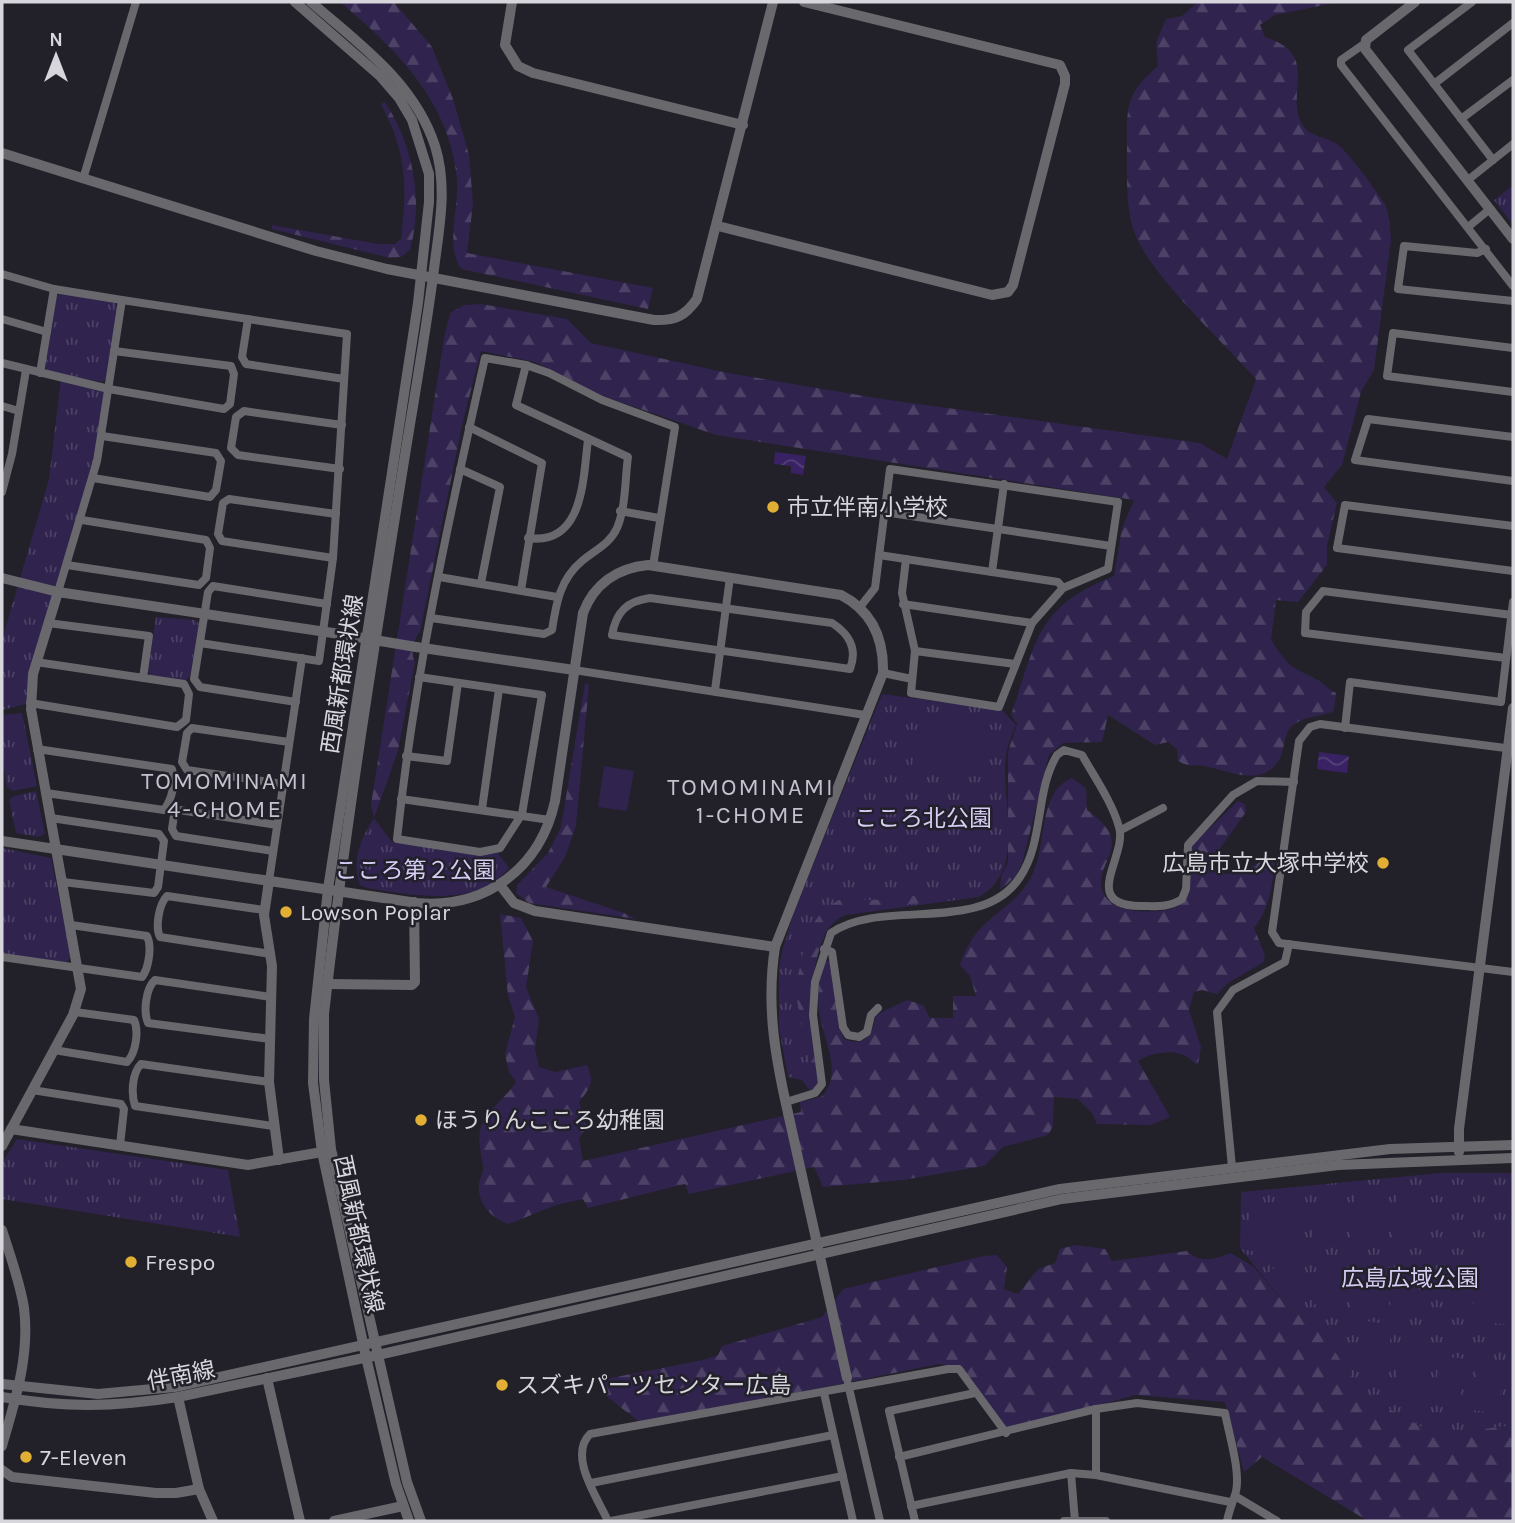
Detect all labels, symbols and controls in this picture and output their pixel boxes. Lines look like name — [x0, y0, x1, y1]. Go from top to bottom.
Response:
north arrow — [21, 21, 91, 91]
text: N — [49, 29, 63, 51]
place label: 市立伴南小学校 — [787, 494, 948, 521]
marker: 市立伴南小学校 — [765, 499, 781, 515]
street label: 西風新都環状線 — [317, 592, 368, 756]
district label: TOMOMINAMI 4-CHOME — [141, 767, 309, 823]
district label: TOMOMINAMI 1-CHOME — [667, 773, 835, 829]
park label: こころ北公園 — [854, 805, 992, 832]
place label: 広島市立大塚中学校 — [1162, 850, 1369, 877]
marker: 広島市立大塚中学校 — [1375, 855, 1391, 871]
park label: こころ第２公園 — [335, 857, 496, 884]
place label: Lowson Poplar — [300, 899, 451, 926]
marker: Lowson Poplar — [278, 904, 294, 920]
place label: ほうりんこころ幼稚園 — [435, 1107, 665, 1134]
marker: ほうりんこころ幼稚園 — [413, 1112, 429, 1128]
street label: 西風新都環状線 — [329, 1153, 388, 1316]
place label: Frespo — [145, 1249, 215, 1276]
marker: Frespo — [123, 1254, 139, 1270]
park label: 広島広域公園 — [1341, 1265, 1479, 1292]
street label: 伴南線 — [145, 1356, 218, 1395]
place label: スズキパーツセンター広島 — [516, 1372, 792, 1399]
marker: スズキパーツセンター広島 — [494, 1377, 510, 1393]
place label: 7-Eleven — [40, 1444, 127, 1471]
marker: 7-Eleven — [18, 1449, 34, 1465]

